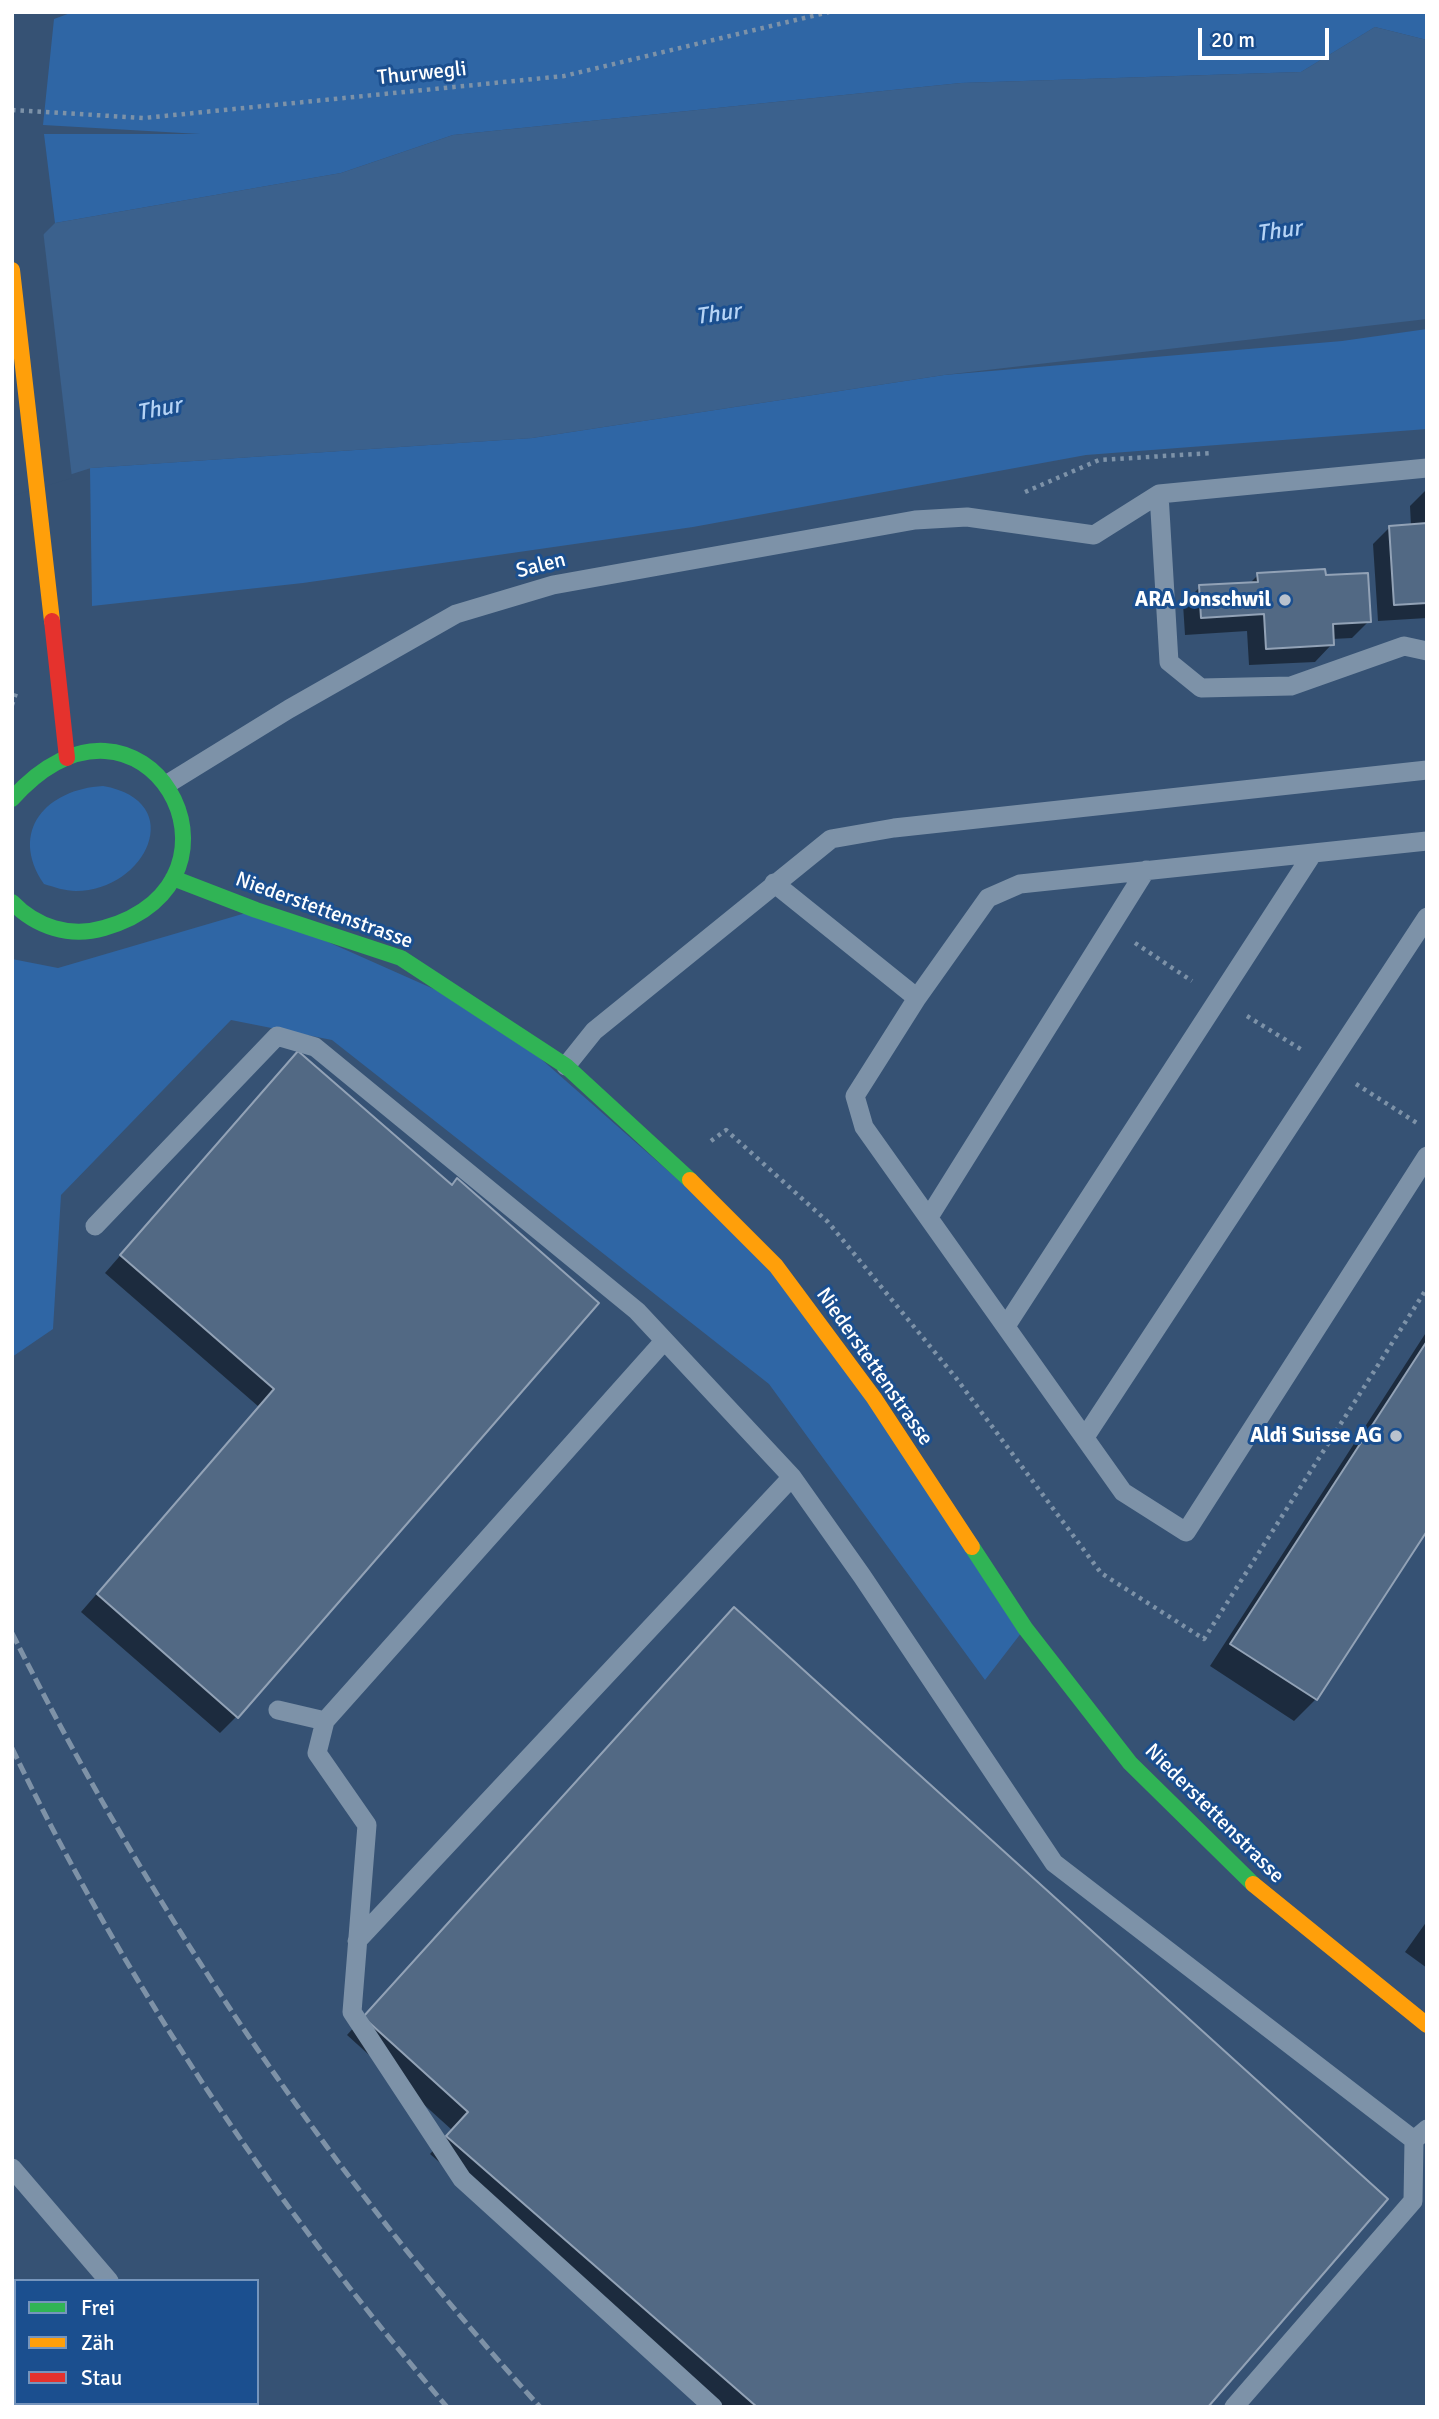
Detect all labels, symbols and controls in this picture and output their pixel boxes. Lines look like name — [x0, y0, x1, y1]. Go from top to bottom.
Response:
scale bar — [1201, 14, 1332, 58]
text: 20 m — [1211, 27, 1255, 53]
street label: Thurwegli — [376, 57, 468, 91]
water label: Thur — [1255, 215, 1303, 249]
water label: Thur — [694, 298, 742, 332]
water label: Thur — [134, 392, 184, 428]
street label: Salen — [514, 548, 568, 584]
place label: ARA Jonschwil — [1135, 587, 1271, 613]
marker: ARA Jonschwil — [1277, 592, 1293, 608]
street label: Niederstettenstrasse — [232, 867, 416, 955]
street label: Niederstettenstrasse — [810, 1283, 938, 1451]
place label: Aldi Suisse AG — [1250, 1423, 1382, 1449]
marker: Aldi Suisse AG — [1388, 1428, 1404, 1444]
street label: Niederstettenstrasse — [1139, 1739, 1289, 1889]
legend — [14, 2279, 259, 2405]
text: Frei — [81, 2295, 115, 2321]
text: Zäh — [81, 2330, 115, 2356]
text: Stau — [81, 2365, 122, 2391]

